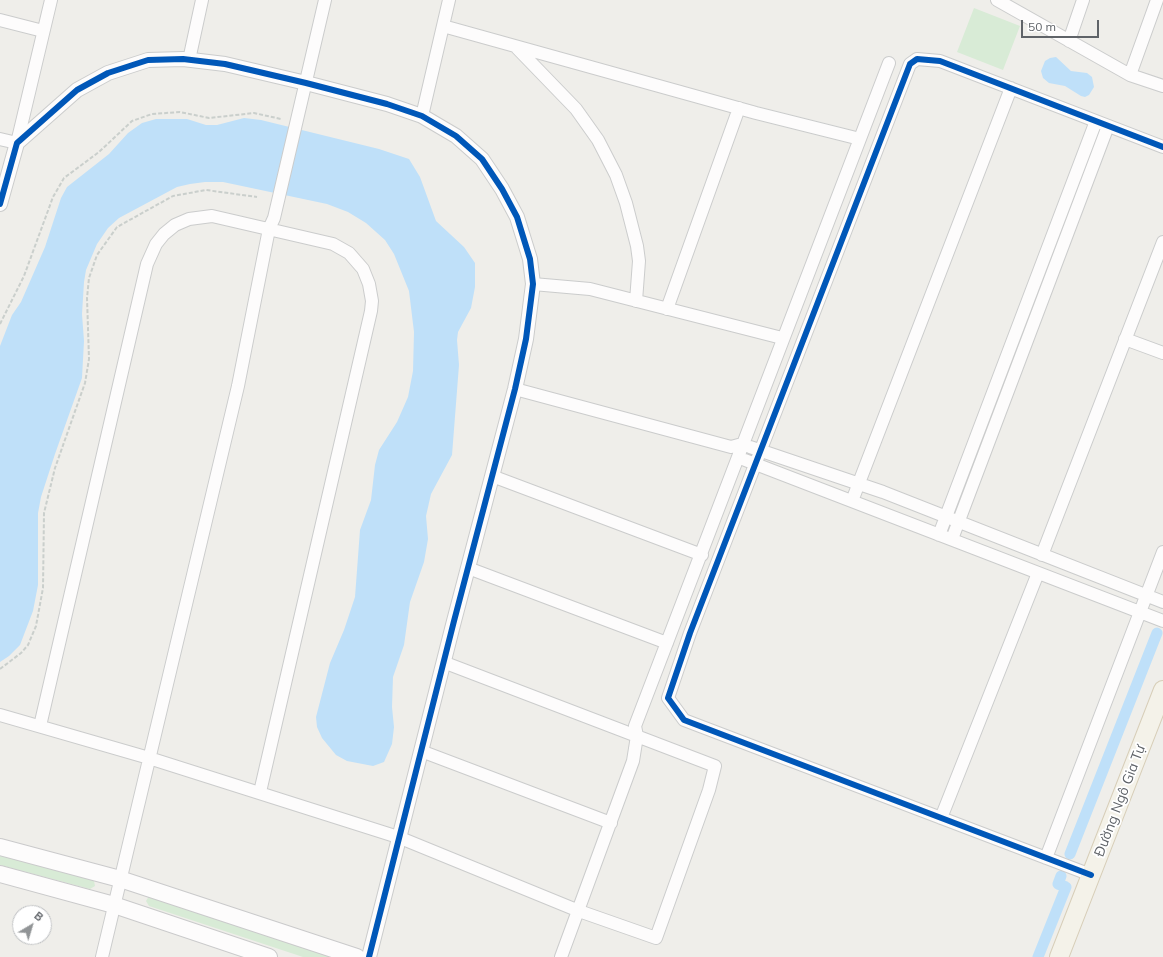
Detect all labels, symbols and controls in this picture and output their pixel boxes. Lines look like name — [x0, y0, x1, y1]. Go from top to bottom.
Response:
scale bar — [1023, 12, 1101, 38]
text: 50 m — [1028, 19, 1056, 34]
street label: Đường Ngô Gia Tự — [1091, 743, 1149, 859]
north arrow — [12, 905, 52, 945]
text: B — [31, 908, 46, 924]

